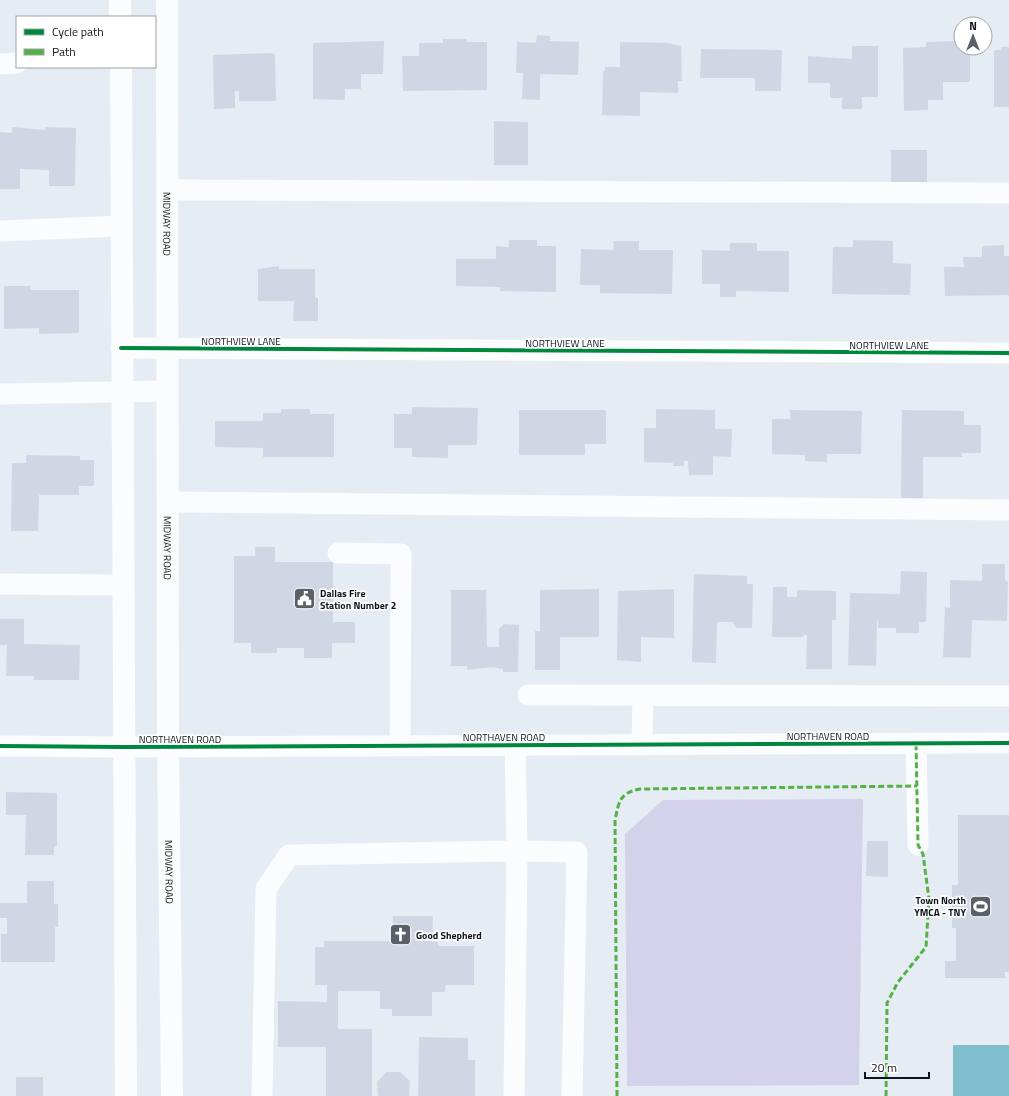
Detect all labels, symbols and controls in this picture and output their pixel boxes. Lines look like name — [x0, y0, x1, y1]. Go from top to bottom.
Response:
legend — [16, 16, 156, 68]
north arrow — [953, 16, 993, 56]
text: N — [969, 18, 977, 34]
text: Cycle path — [52, 22, 104, 41]
text: Path — [52, 42, 76, 61]
street label: MIDWAY ROAD — [160, 192, 175, 256]
street label: NORTHVIEW LANE — [201, 334, 281, 349]
street label: NORTHVIEW LANE — [525, 336, 605, 351]
street label: NORTHVIEW LANE — [849, 338, 929, 353]
street label: MIDWAY ROAD — [160, 516, 175, 580]
public building icon: Dallas Fire Station Number 2 — [292, 586, 318, 612]
place label: Dallas Fire Station Number 2 — [320, 586, 396, 613]
street label: NORTHAVEN ROAD — [787, 729, 869, 744]
street label: NORTHAVEN ROAD — [463, 730, 545, 745]
street label: NORTHAVEN ROAD — [139, 732, 221, 747]
street label: MIDWAY ROAD — [162, 840, 177, 904]
place label: Town North YMCA - TNY — [914, 893, 966, 920]
sports icon: Town North YMCA - TNY — [968, 893, 994, 919]
church icon: Good Shepherd — [388, 922, 414, 948]
place label: Good Shepherd — [416, 928, 482, 943]
scale bar — [865, 1054, 929, 1080]
text: 20 m — [871, 1058, 897, 1077]

